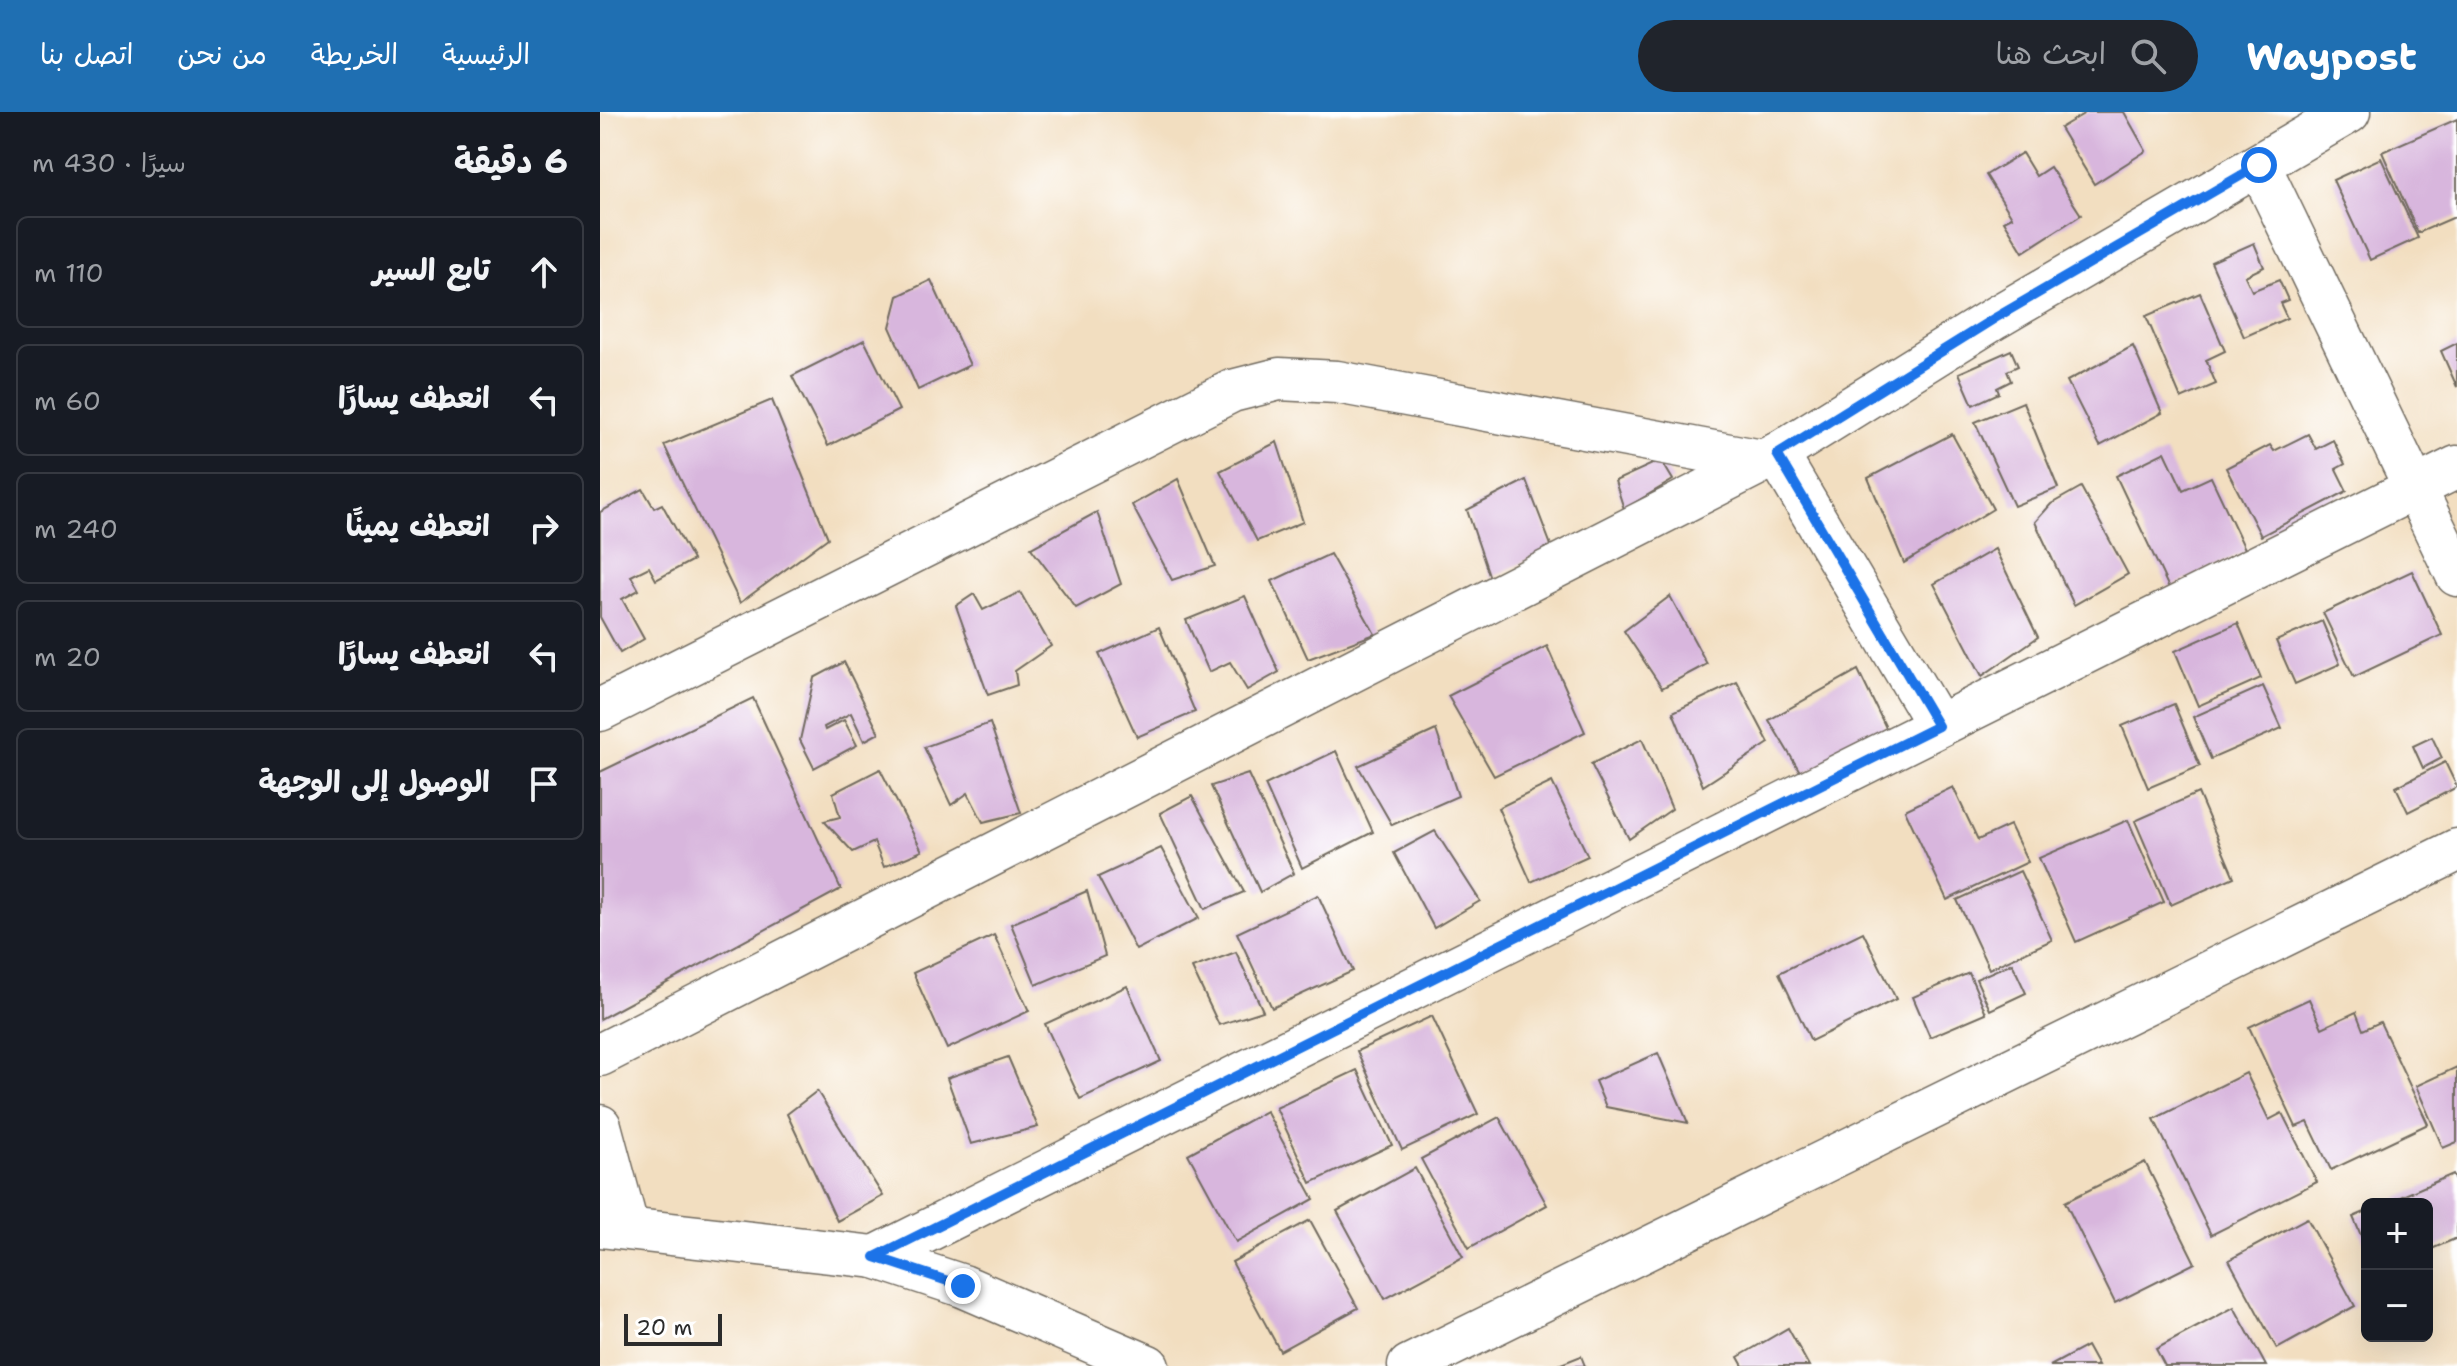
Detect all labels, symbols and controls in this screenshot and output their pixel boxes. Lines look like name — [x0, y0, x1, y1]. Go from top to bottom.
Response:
search box — [1638, 20, 2198, 92]
text: Waypost — [2246, 31, 2417, 82]
text: ابحث هنا — [1996, 33, 2106, 74]
icon: search — [2126, 34, 2170, 78]
text: اتصل بنا — [40, 35, 133, 73]
text: من نحن — [177, 35, 267, 73]
text: الخريطة — [311, 35, 398, 73]
text: الرئيسية — [442, 35, 530, 73]
text: 6 دقيقة — [454, 138, 568, 184]
text: سيرًا · 430 m — [32, 145, 186, 180]
route start — [2241, 147, 2277, 183]
text: تابع السير — [373, 249, 490, 290]
icon: ahead — [522, 250, 566, 294]
text: 110 m — [34, 255, 104, 290]
text: انعطف يسارًا — [338, 377, 490, 418]
icon: left — [522, 378, 566, 422]
text: 60 m — [34, 383, 101, 418]
text: انعطف يمينًا — [346, 505, 490, 546]
icon: right — [522, 506, 566, 550]
text: 240 m — [34, 511, 118, 546]
text: انعطف يسارًا — [338, 633, 490, 674]
icon: left — [522, 634, 566, 678]
text: 20 m — [34, 639, 101, 674]
text: الوصول إلى الوجهة — [258, 761, 490, 802]
icon: arrive — [522, 762, 566, 806]
map controls — [2361, 1198, 2433, 1342]
button: + — [2361, 1198, 2433, 1270]
route end — [945, 1268, 981, 1304]
button: − — [2361, 1270, 2433, 1342]
scale bar — [624, 1310, 722, 1346]
text: 20 m — [636, 1313, 693, 1342]

